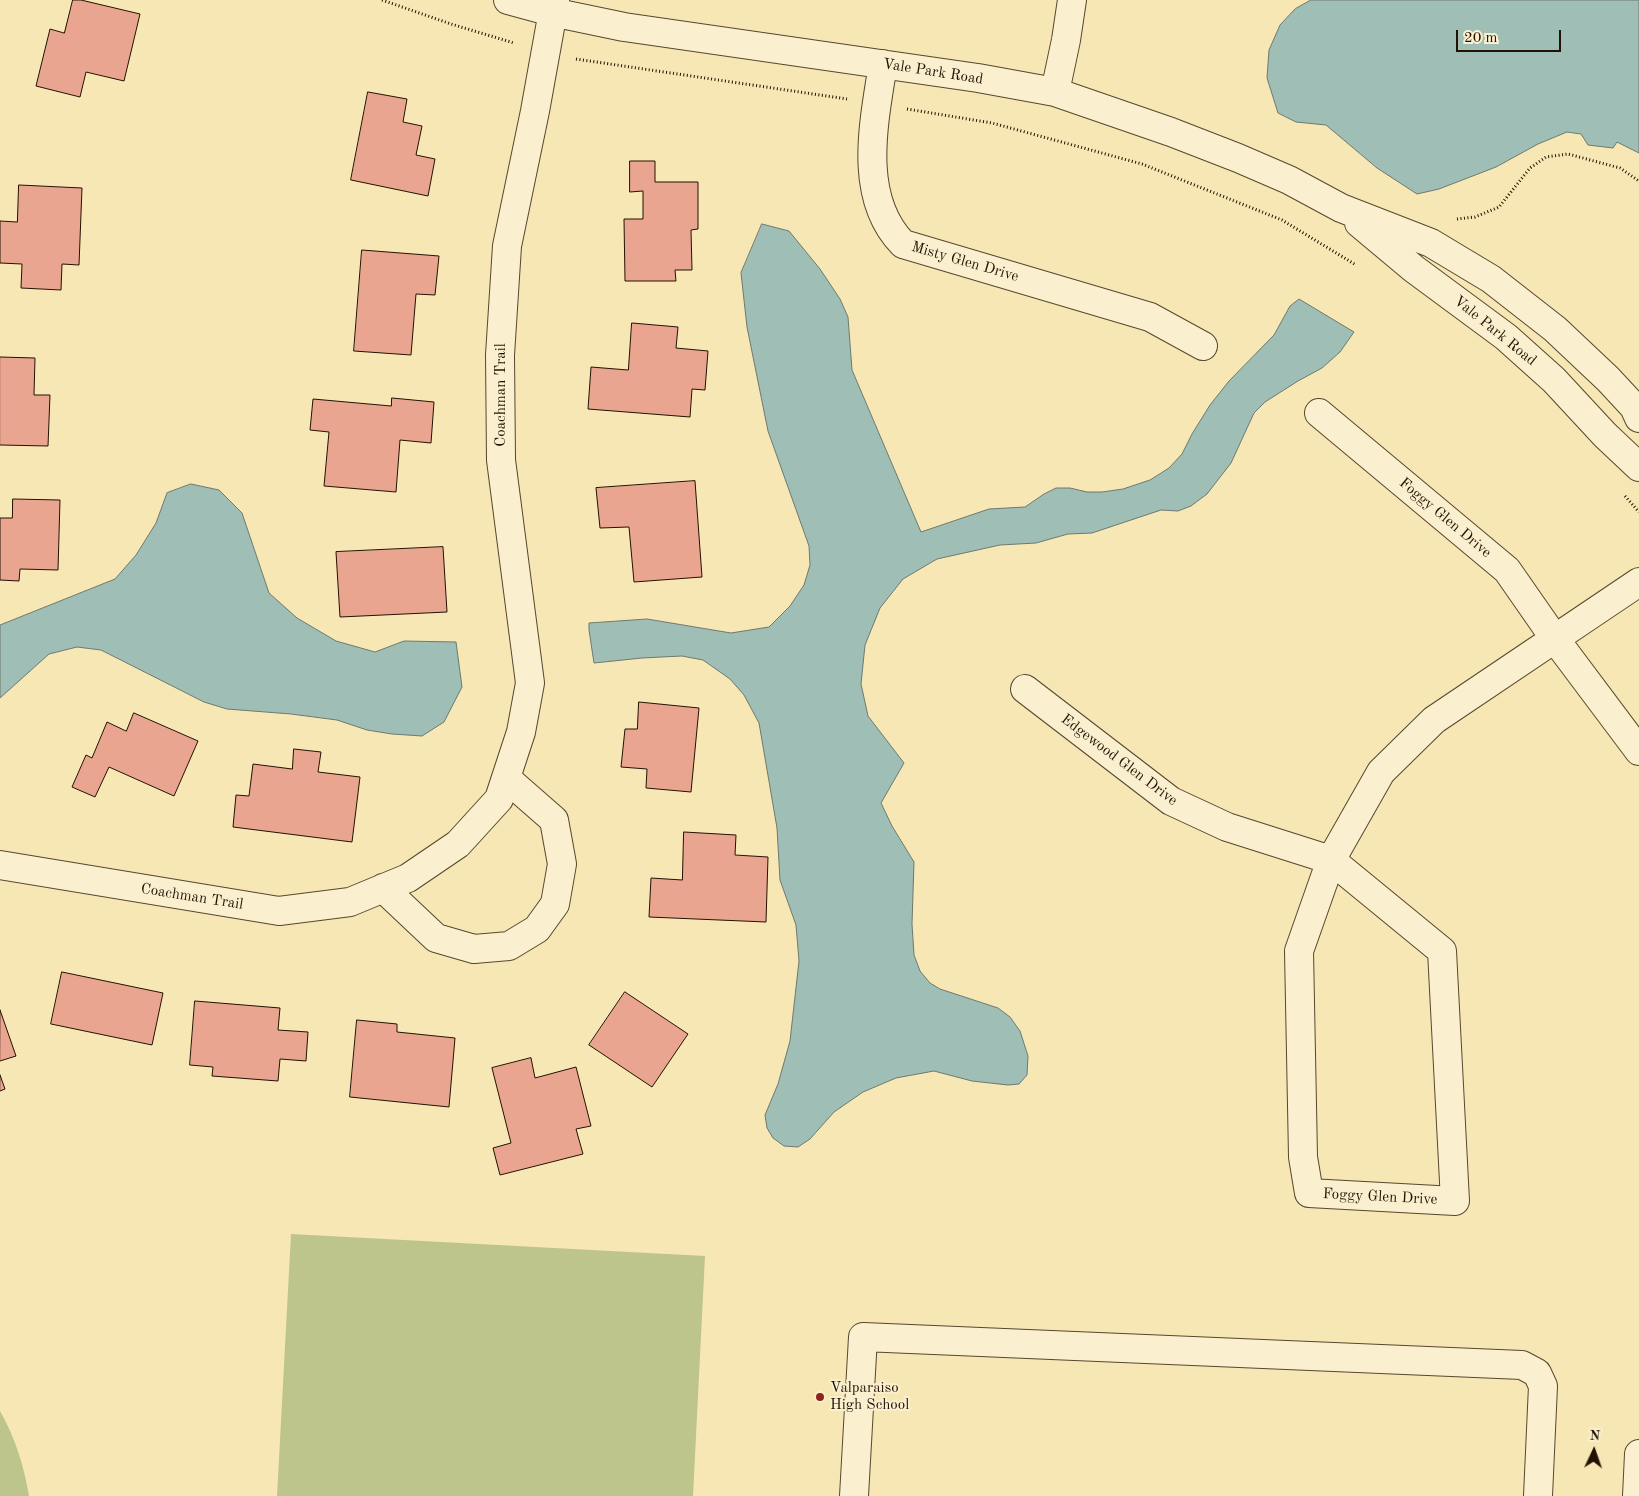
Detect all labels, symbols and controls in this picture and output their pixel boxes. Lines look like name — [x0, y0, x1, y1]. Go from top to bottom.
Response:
scale bar — [1459, 20, 1564, 52]
text: 20 m — [1464, 31, 1498, 46]
street label: Vale Park Road — [881, 55, 985, 89]
street label: Misty Glen Drive — [909, 238, 1021, 286]
street label: Vale Park Road — [1450, 292, 1540, 370]
street label: Coachman Trail — [492, 343, 510, 447]
street label: Foggy Glen Drive — [1395, 474, 1495, 562]
street label: Edgewood Glen Drive — [1057, 710, 1181, 810]
street label: Coachman Trail — [139, 880, 245, 914]
street label: Foggy Glen Drive — [1322, 1185, 1438, 1209]
place label: Valparaiso High School — [830, 1379, 909, 1414]
marker: Valparaiso High School — [814, 1391, 826, 1403]
north arrow — [1569, 1426, 1619, 1476]
text: N — [1589, 1429, 1600, 1443]

